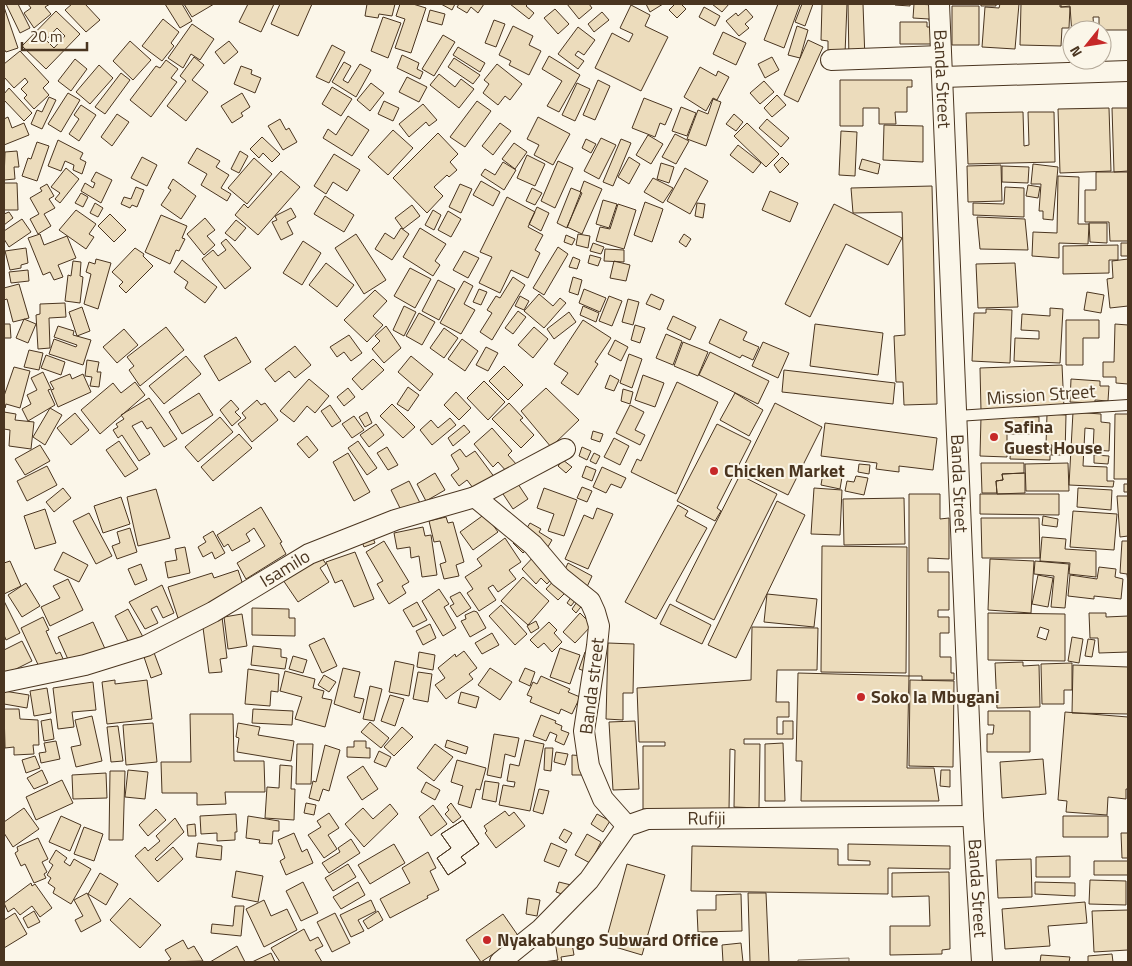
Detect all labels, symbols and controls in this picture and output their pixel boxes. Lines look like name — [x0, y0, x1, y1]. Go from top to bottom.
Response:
scale bar — [22, 20, 88, 52]
north arrow — [1062, 20, 1112, 70]
text: 20 m — [30, 25, 63, 48]
street label: Banda Street — [927, 29, 958, 130]
text: N — [1064, 42, 1087, 61]
street label: Mission Street — [986, 377, 1097, 412]
place label: Safina Guest House — [1004, 413, 1102, 461]
marker: Safina Guest House — [988, 431, 1000, 443]
street label: Banda Street — [944, 434, 975, 534]
place label: Chicken Market — [724, 457, 845, 484]
marker: Chicken Market — [708, 465, 720, 477]
street label: Isamilo — [254, 542, 315, 594]
street label: Banda street — [572, 635, 611, 736]
place label: Soko la Mbugani — [871, 683, 1000, 710]
marker: Soko la Mbugani — [855, 691, 867, 703]
street label: Rufiji — [687, 804, 726, 832]
street label: Banda Street — [961, 838, 995, 939]
place label: Nyakabungo Subward Office — [497, 926, 718, 953]
marker: Nyakabungo Subward Office — [481, 934, 493, 946]

